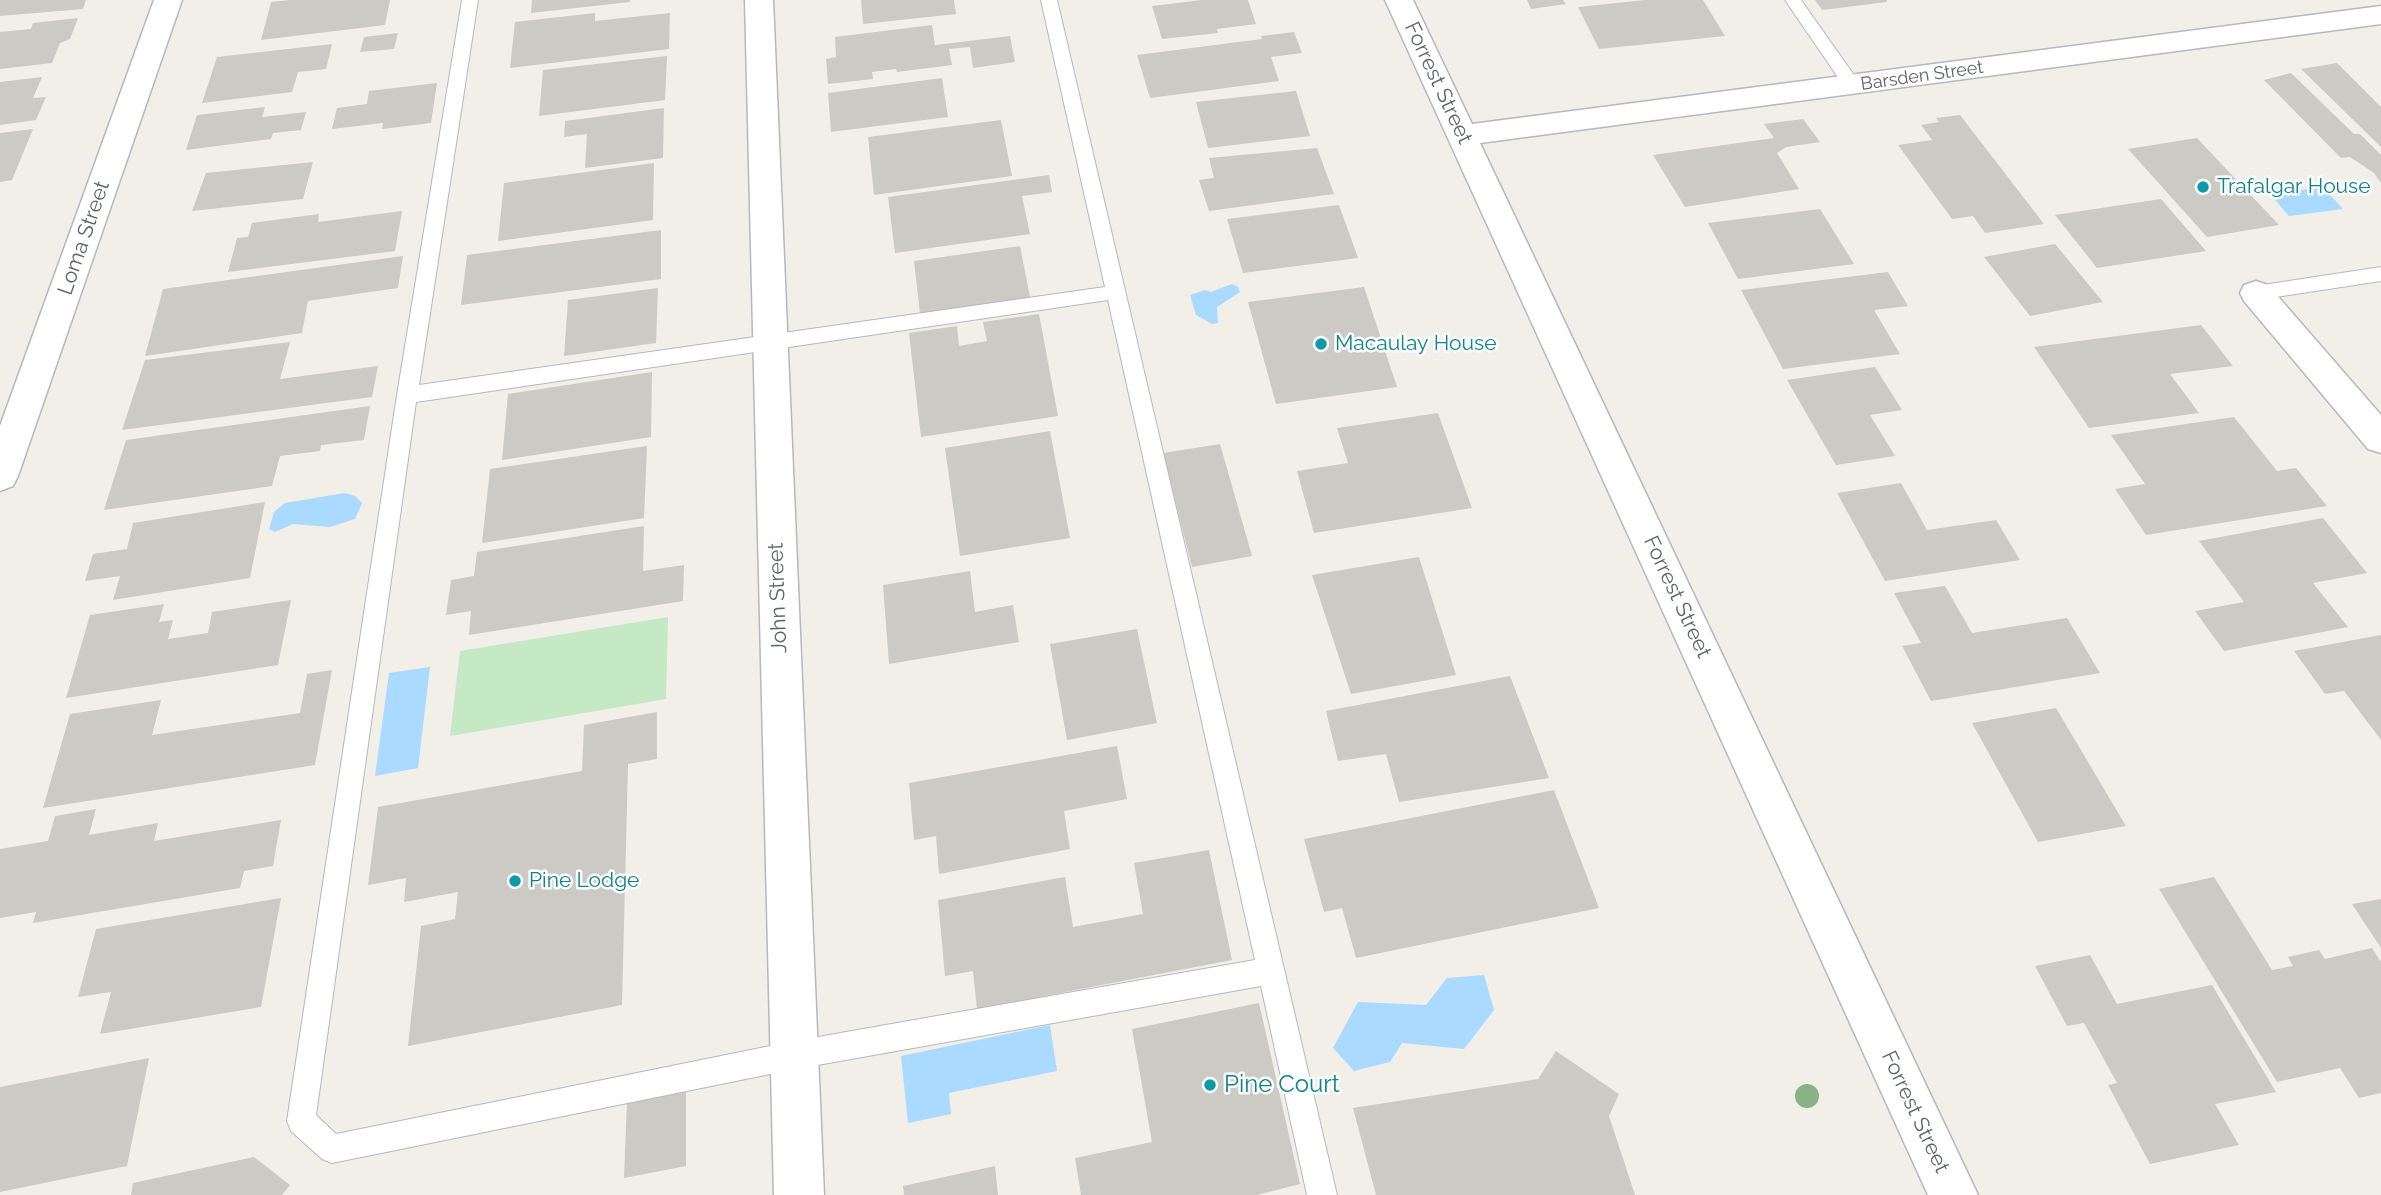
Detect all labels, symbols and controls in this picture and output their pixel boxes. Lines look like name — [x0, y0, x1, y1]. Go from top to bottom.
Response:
street label: Forrest Street — [1399, 18, 1477, 148]
street label: Barsden Street — [1859, 57, 1985, 95]
place label: Trafalgar House — [2217, 174, 2371, 200]
street label: Loma Street — [53, 178, 115, 298]
marker: Trafalgar House — [2195, 179, 2211, 195]
place label: Macaulay House — [1335, 331, 1497, 357]
marker: Macaulay House — [1313, 336, 1329, 352]
street label: Forrest Street — [1638, 532, 1716, 662]
street label: John Street — [763, 542, 793, 654]
place label: Pine Lodge — [529, 868, 639, 894]
marker: Pine Lodge — [507, 873, 523, 889]
street label: Forrest Street — [1876, 1047, 1954, 1177]
place label: Pine Court — [1224, 1071, 1340, 1099]
marker: Pine Court — [1202, 1077, 1218, 1093]

